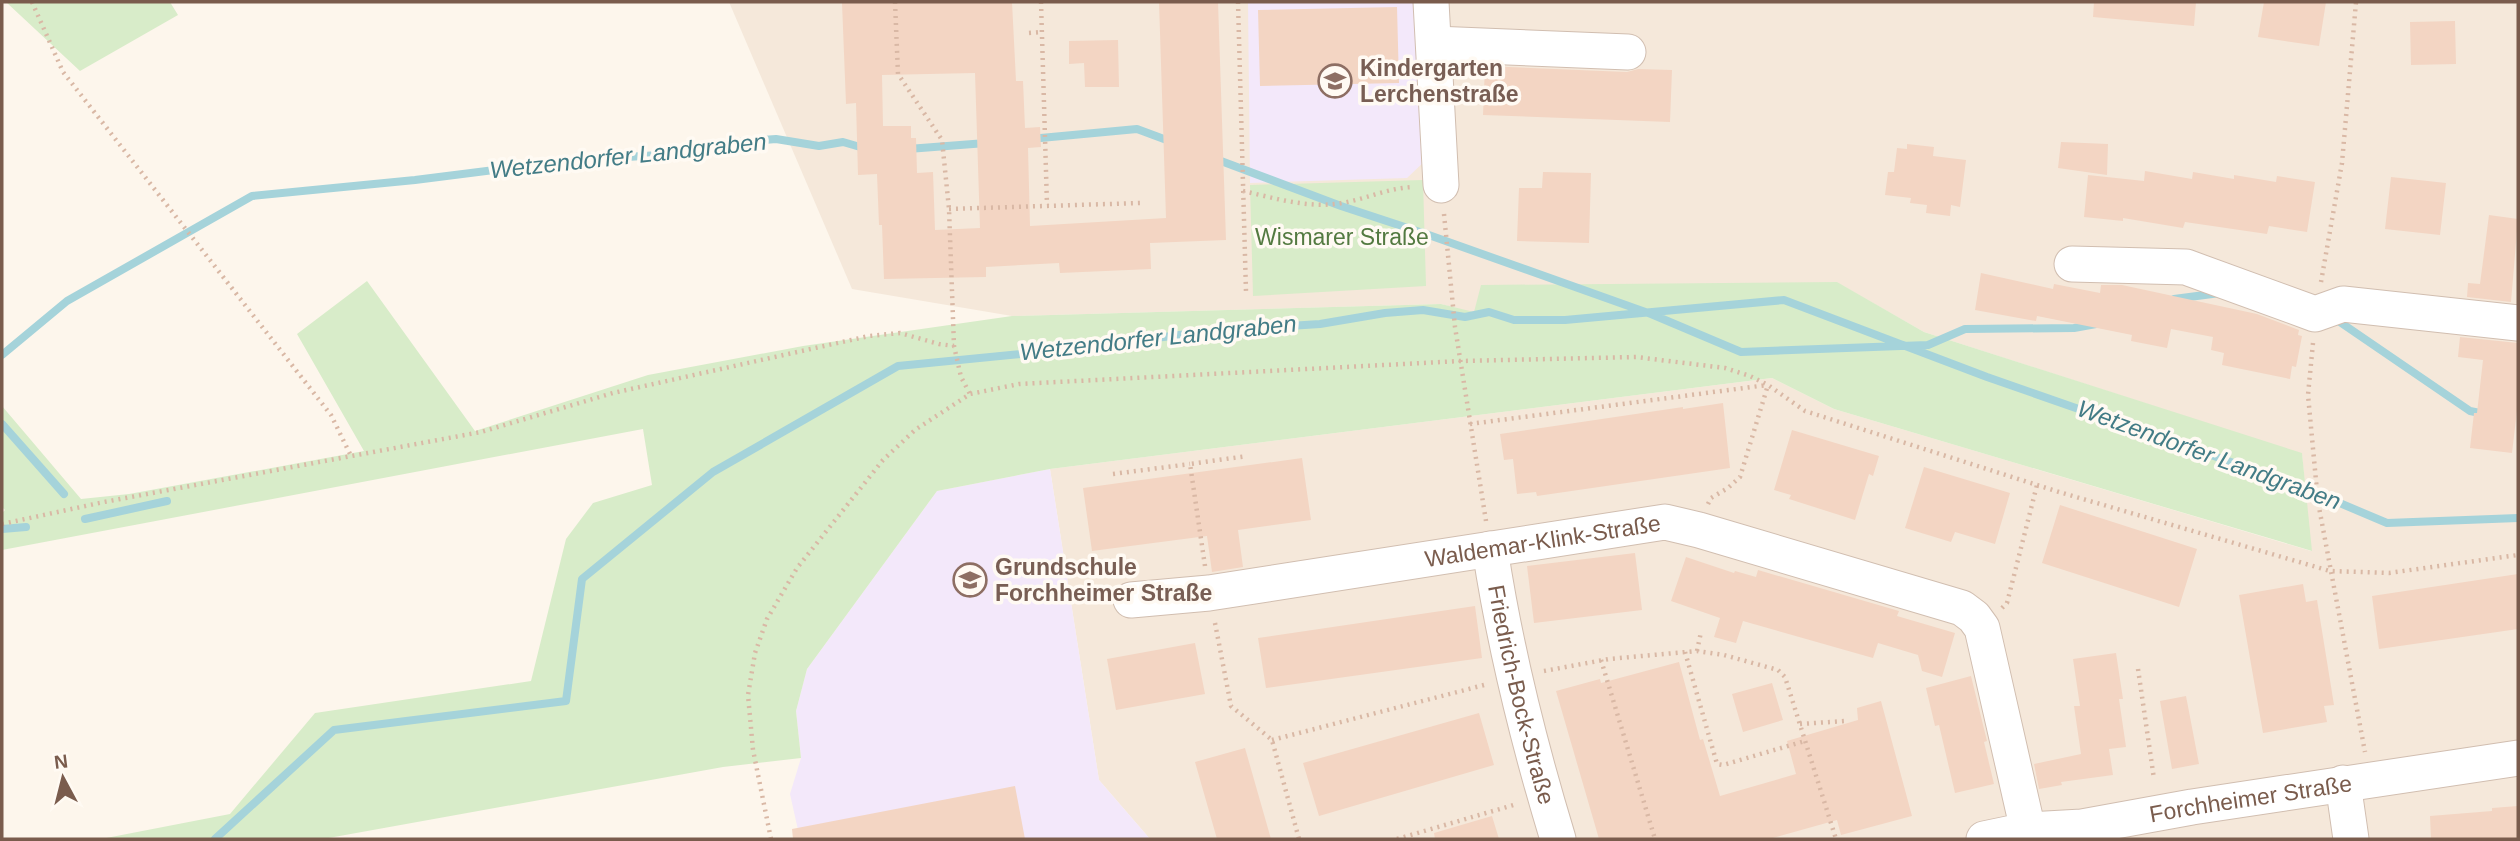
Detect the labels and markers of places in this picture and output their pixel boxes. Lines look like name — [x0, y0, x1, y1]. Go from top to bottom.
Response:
place label: Kindergarten Lerchenstraße — [1360, 55, 1519, 107]
school or university icon: Kindergarten Lerchenstraße — [1316, 62, 1354, 100]
place label: Grundschule Forchheimer Straße — [995, 554, 1212, 606]
school or university icon: Grundschule Forchheimer Straße — [951, 561, 989, 599]

